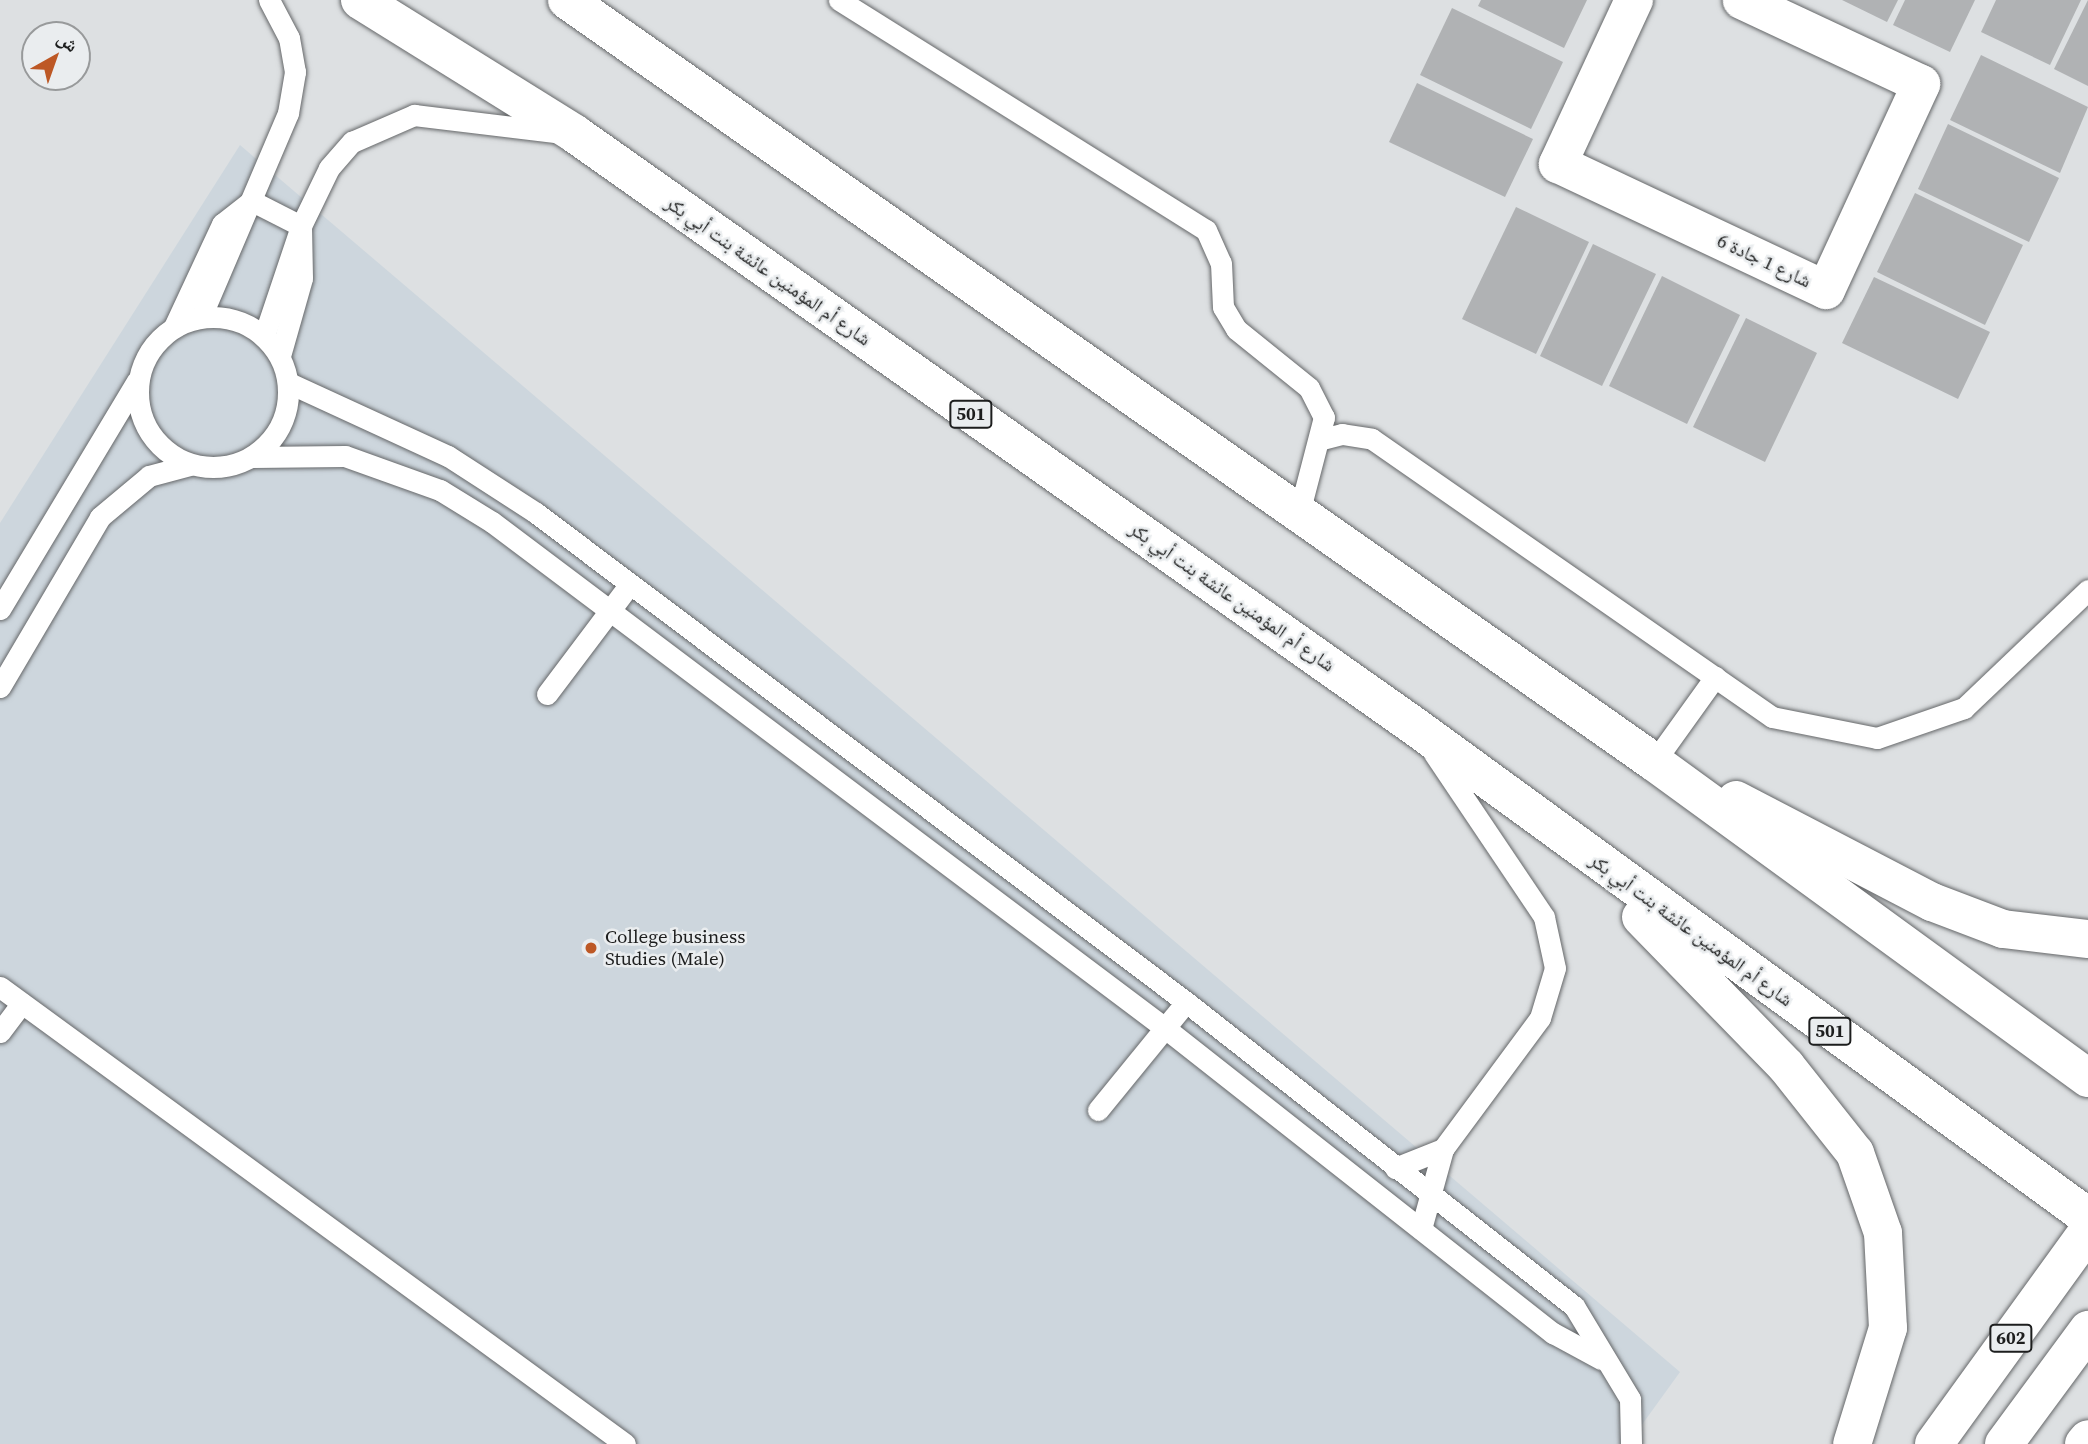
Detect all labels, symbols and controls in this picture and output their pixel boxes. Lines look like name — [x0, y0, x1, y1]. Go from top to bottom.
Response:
north arrow — [21, 21, 91, 91]
text: ش — [52, 25, 84, 58]
street label: شارع أم المؤمنين عائشة بنت أبي بكر — [661, 191, 875, 351]
street label: شارع 1 جادة 6 — [1713, 229, 1815, 293]
road number: 501 — [948, 400, 994, 428]
street label: شارع أم المؤمنين عائشة بنت أبي بكر — [1125, 517, 1339, 677]
street label: شارع أم المؤمنين عائشة بنت أبي بكر — [1585, 849, 1797, 1011]
place label: College business Studies (Male) — [605, 926, 745, 970]
marker: College business Studies (Male) — [583, 940, 599, 956]
road number: 501 — [1807, 1016, 1853, 1046]
road number: 602 — [1988, 1324, 2034, 1352]

